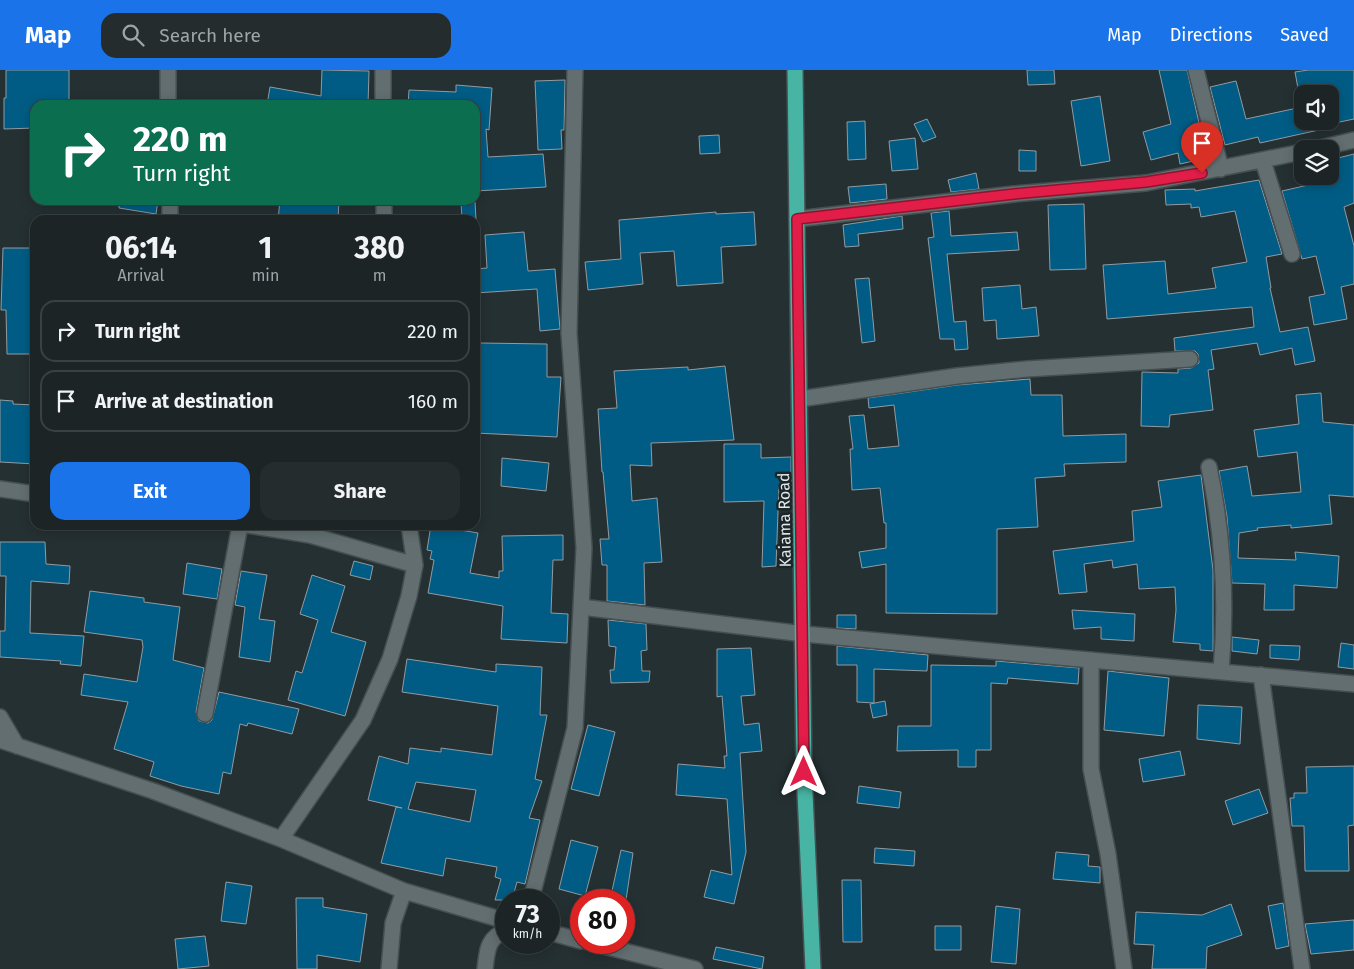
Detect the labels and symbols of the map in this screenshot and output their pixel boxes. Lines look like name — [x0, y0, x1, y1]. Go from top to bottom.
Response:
pin — [1181, 122, 1223, 173]
street label: Kaiama Road — [774, 472, 795, 568]
position arrow — [777, 745, 829, 797]
speed limit sign: 80 — [570, 889, 635, 954]

